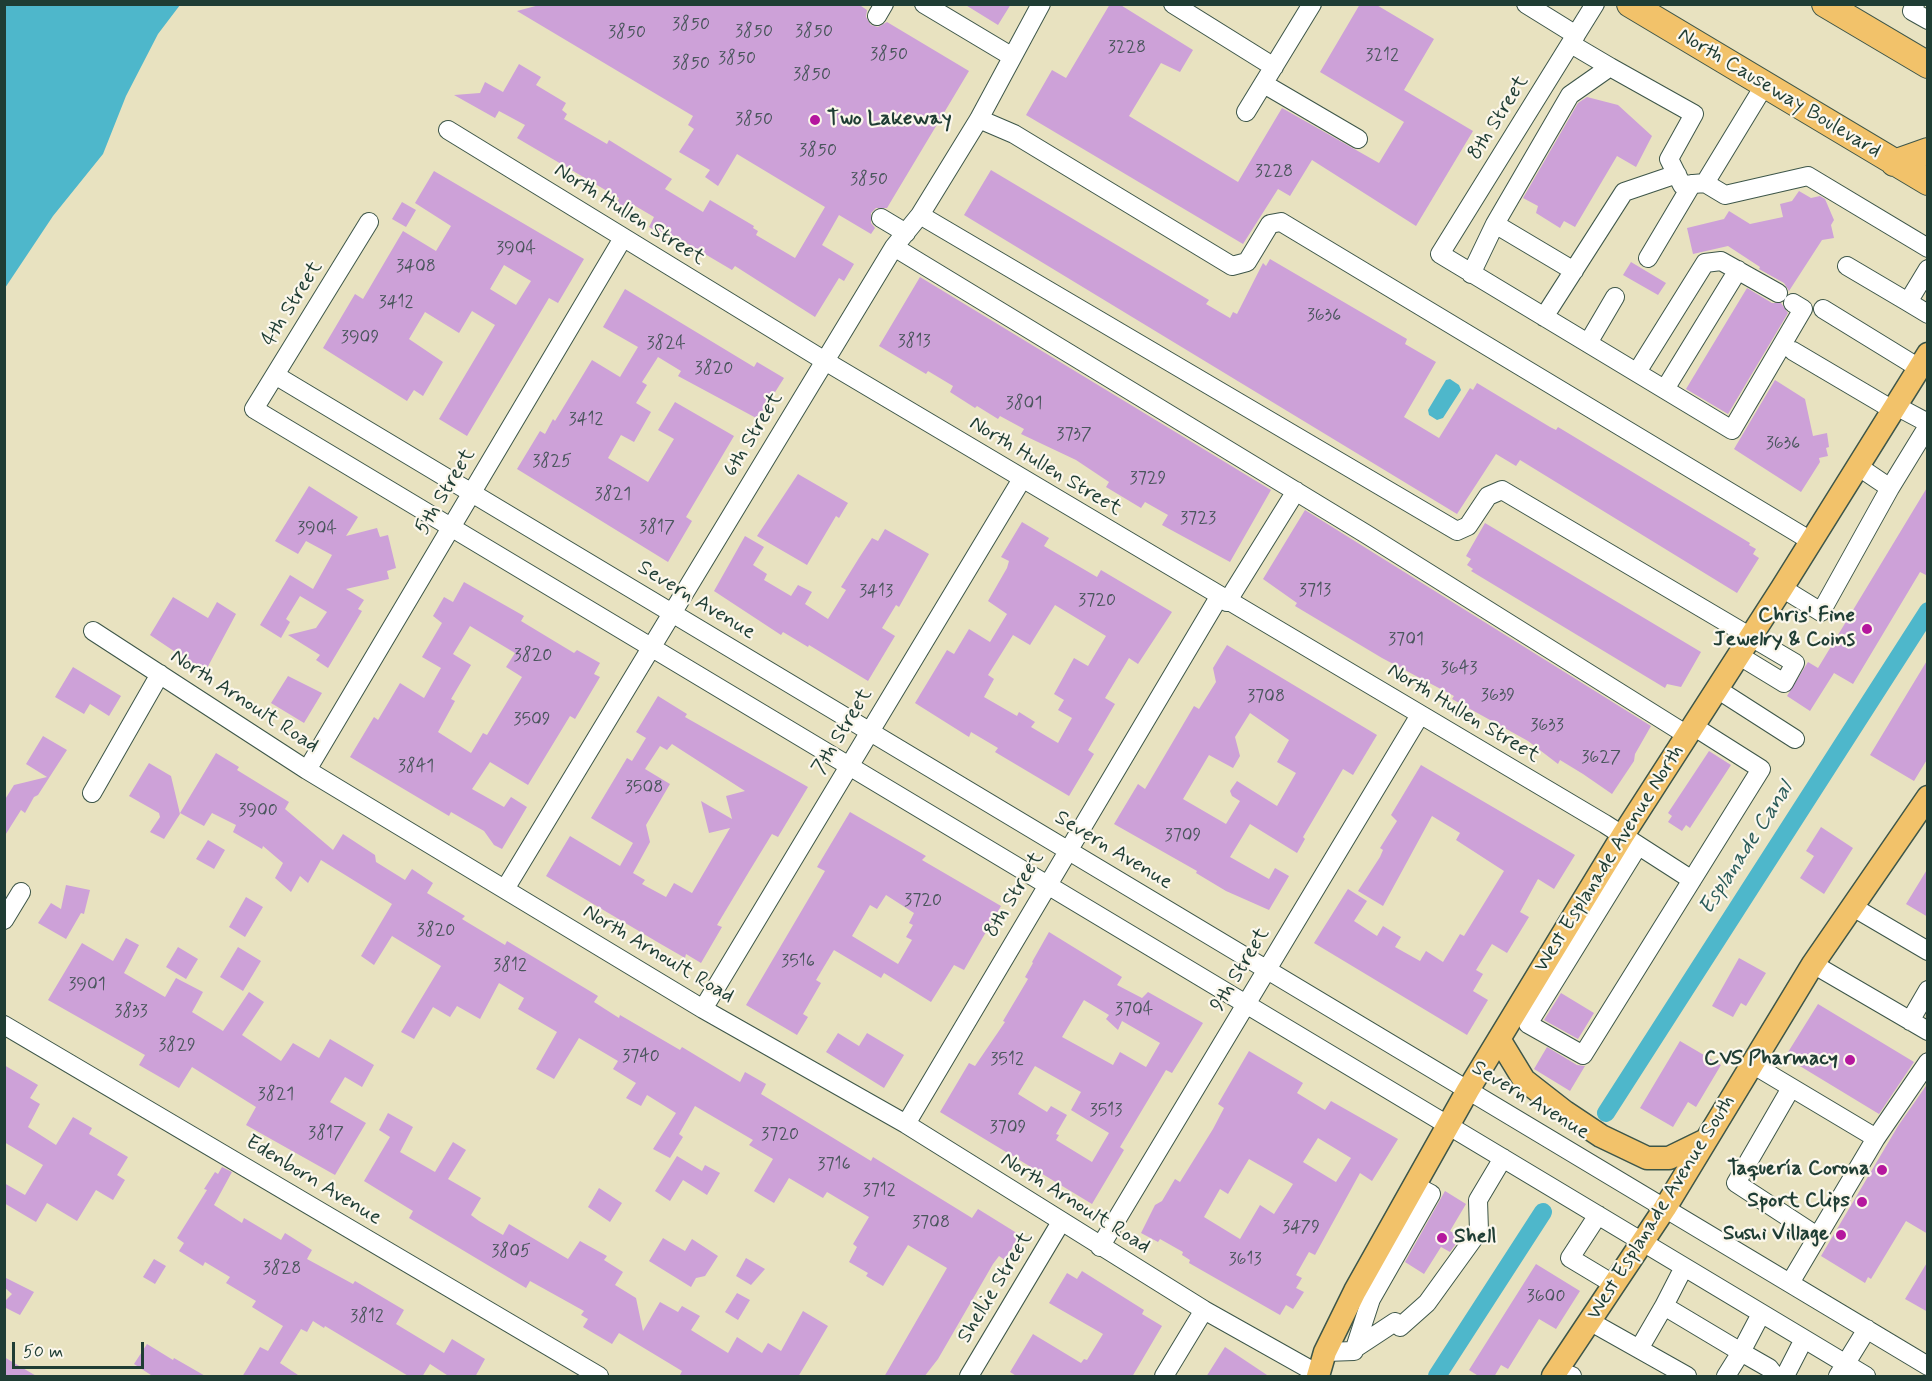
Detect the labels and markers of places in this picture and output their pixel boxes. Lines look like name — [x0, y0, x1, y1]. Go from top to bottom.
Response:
place label: Two Lakeway — [827, 107, 952, 133]
marker: Two Lakeway — [808, 113, 822, 127]
place label: Chris' Fine Jewelry & Coins — [1713, 604, 1855, 654]
marker: Chris' Fine Jewelry & Coins — [1860, 622, 1874, 636]
place label: CVS Pharmacy — [1704, 1047, 1838, 1073]
marker: CVS Pharmacy — [1843, 1053, 1857, 1067]
place label: Taquería Corona — [1727, 1157, 1870, 1183]
marker: Taquería Corona — [1875, 1163, 1889, 1177]
place label: Sport Clips — [1747, 1189, 1850, 1215]
marker: Sport Clips — [1855, 1195, 1869, 1209]
place label: Sushi Village — [1723, 1222, 1829, 1248]
place label: Shell — [1454, 1225, 1496, 1251]
marker: Sushi Village — [1834, 1228, 1848, 1242]
marker: Shell — [1435, 1231, 1449, 1245]

